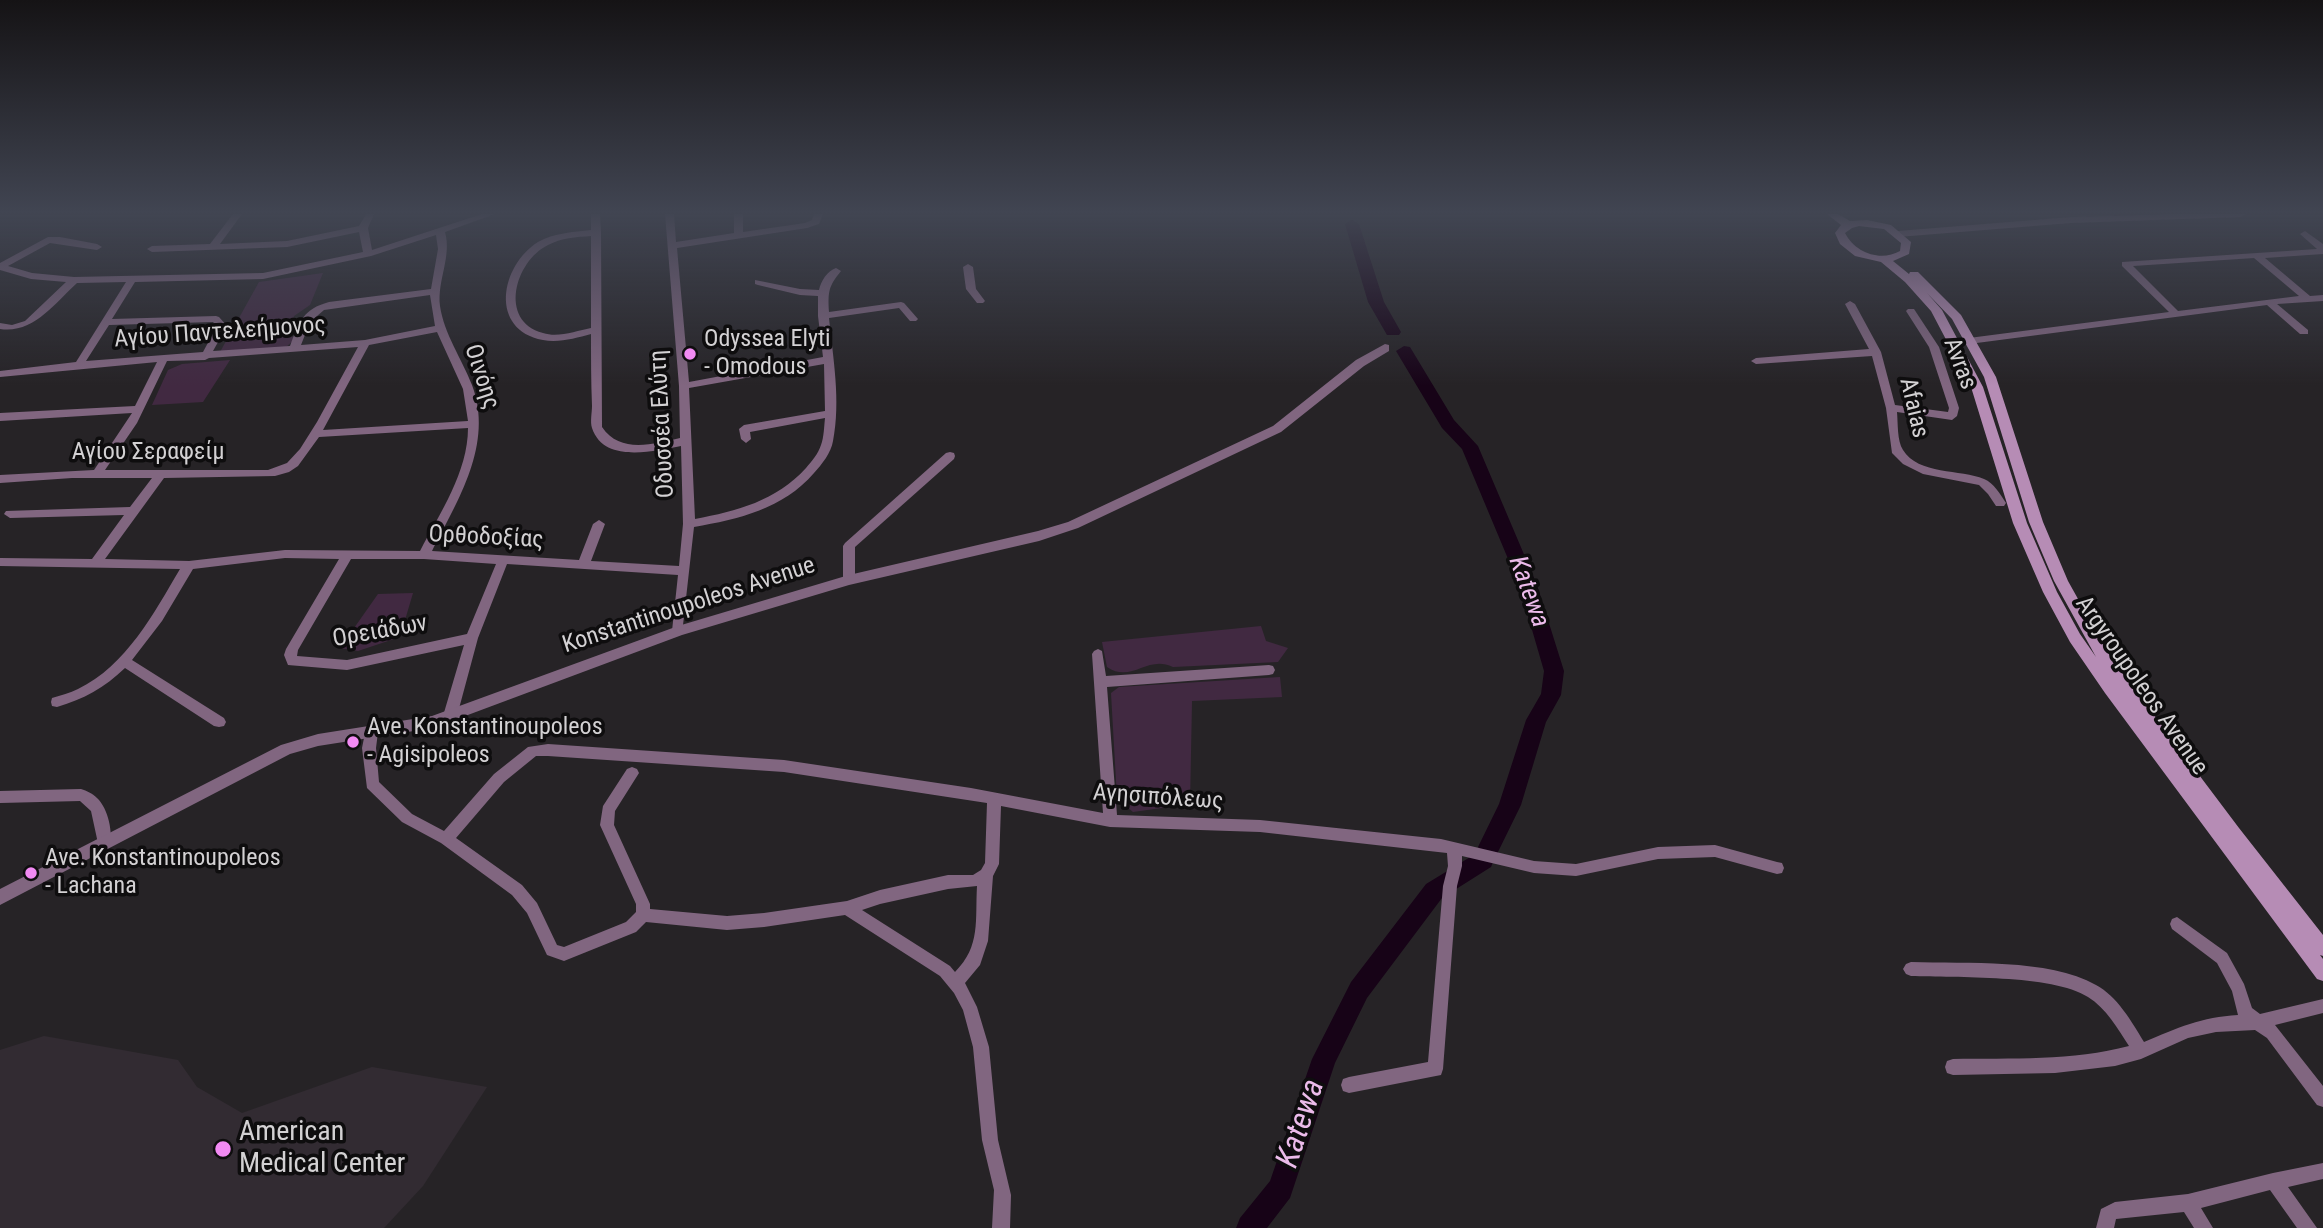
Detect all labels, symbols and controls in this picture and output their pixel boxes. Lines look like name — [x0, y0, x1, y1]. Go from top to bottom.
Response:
street label: Αγίου Παντελεήμονος — [113, 311, 327, 355]
place label: Odyssea Elyti - Omodous — [704, 326, 831, 382]
street label: Avras — [1936, 334, 1982, 394]
street label: Οινόης — [457, 341, 505, 413]
marker: Odyssea Elyti - Omodous — [682, 346, 698, 362]
street label: Οδυσσέα Ελύτη — [645, 349, 681, 499]
street label: Afaias — [1892, 375, 1934, 441]
street label: Αγίου Σεραφείμ — [72, 439, 224, 467]
street label: Ορθοδοξίας — [428, 521, 544, 555]
street label: Konstantinoupoleos Avenue — [559, 552, 819, 660]
water label: Katewa — [1501, 552, 1555, 632]
street label: Argyroupoleos Avenue — [2068, 591, 2214, 781]
street label: Ορειάδων — [330, 610, 430, 654]
place label: Ave. Konstantinoupoleos - Agisipoleos — [367, 714, 603, 770]
marker: Ave. Konstantinoupoleos - Agisipoleos — [345, 734, 361, 750]
street label: Αγησιπόλεως — [1092, 779, 1224, 817]
place label: Ave. Konstantinoupoleos - Lachana — [45, 845, 281, 901]
marker: Ave. Konstantinoupoleos - Lachana — [23, 865, 39, 881]
water label: Katewa — [1270, 1075, 1334, 1173]
place label: American Medical Center — [239, 1116, 405, 1182]
marker: American Medical Center — [213, 1139, 233, 1159]

